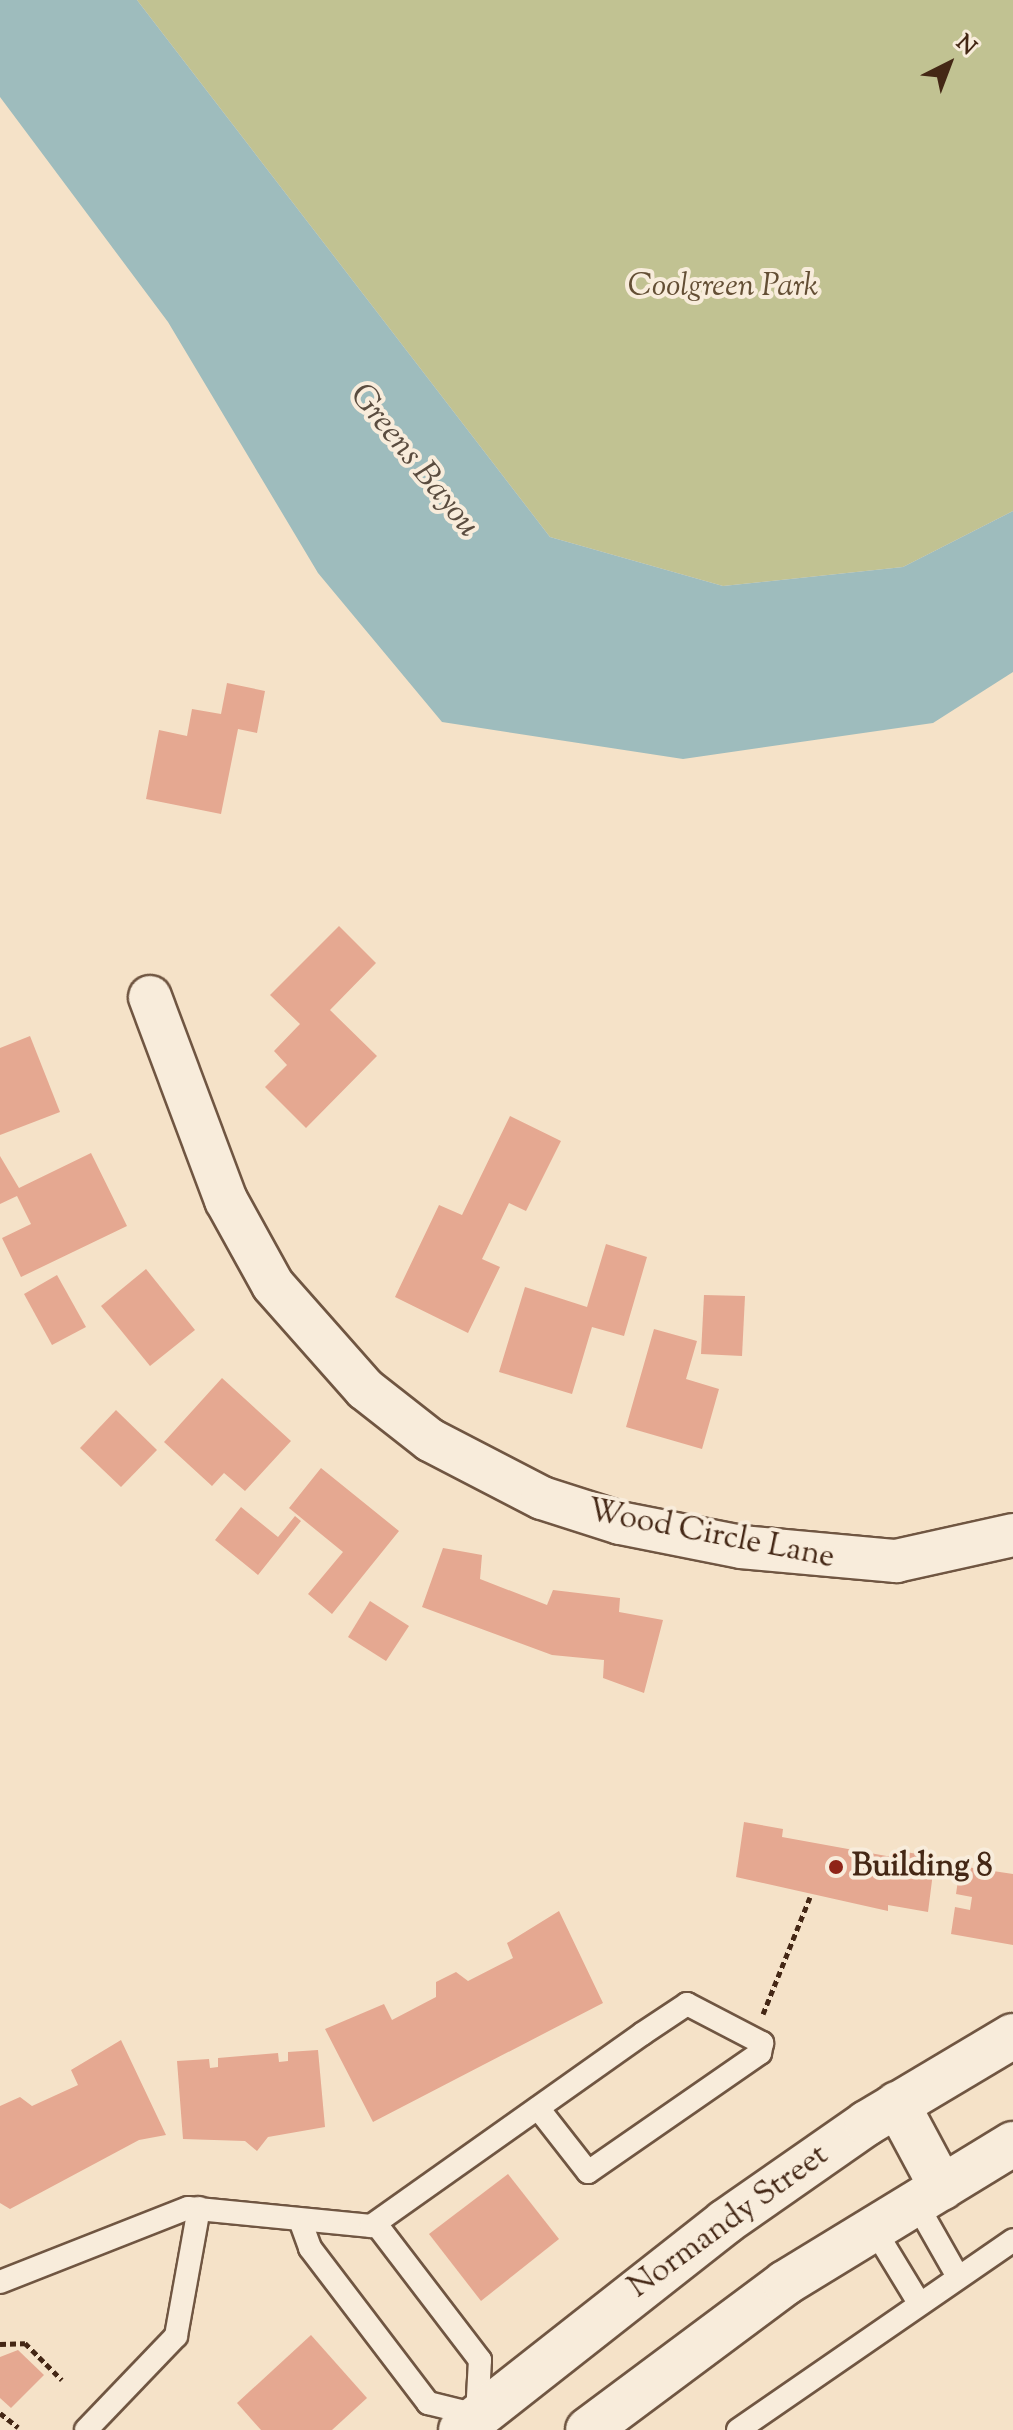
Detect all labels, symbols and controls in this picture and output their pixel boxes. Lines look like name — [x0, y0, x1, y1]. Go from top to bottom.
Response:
north arrow — [909, 24, 989, 104]
text: N — [948, 28, 982, 64]
park label: Coolgreen Park — [628, 268, 818, 306]
water label: Greens Bayou — [340, 376, 488, 546]
street label: Wood Circle Lane — [584, 1492, 838, 1578]
place label: Building 8 — [852, 1848, 992, 1886]
marker: Building 8 — [827, 1858, 845, 1876]
street label: Normandy Street — [622, 2137, 836, 2307]

